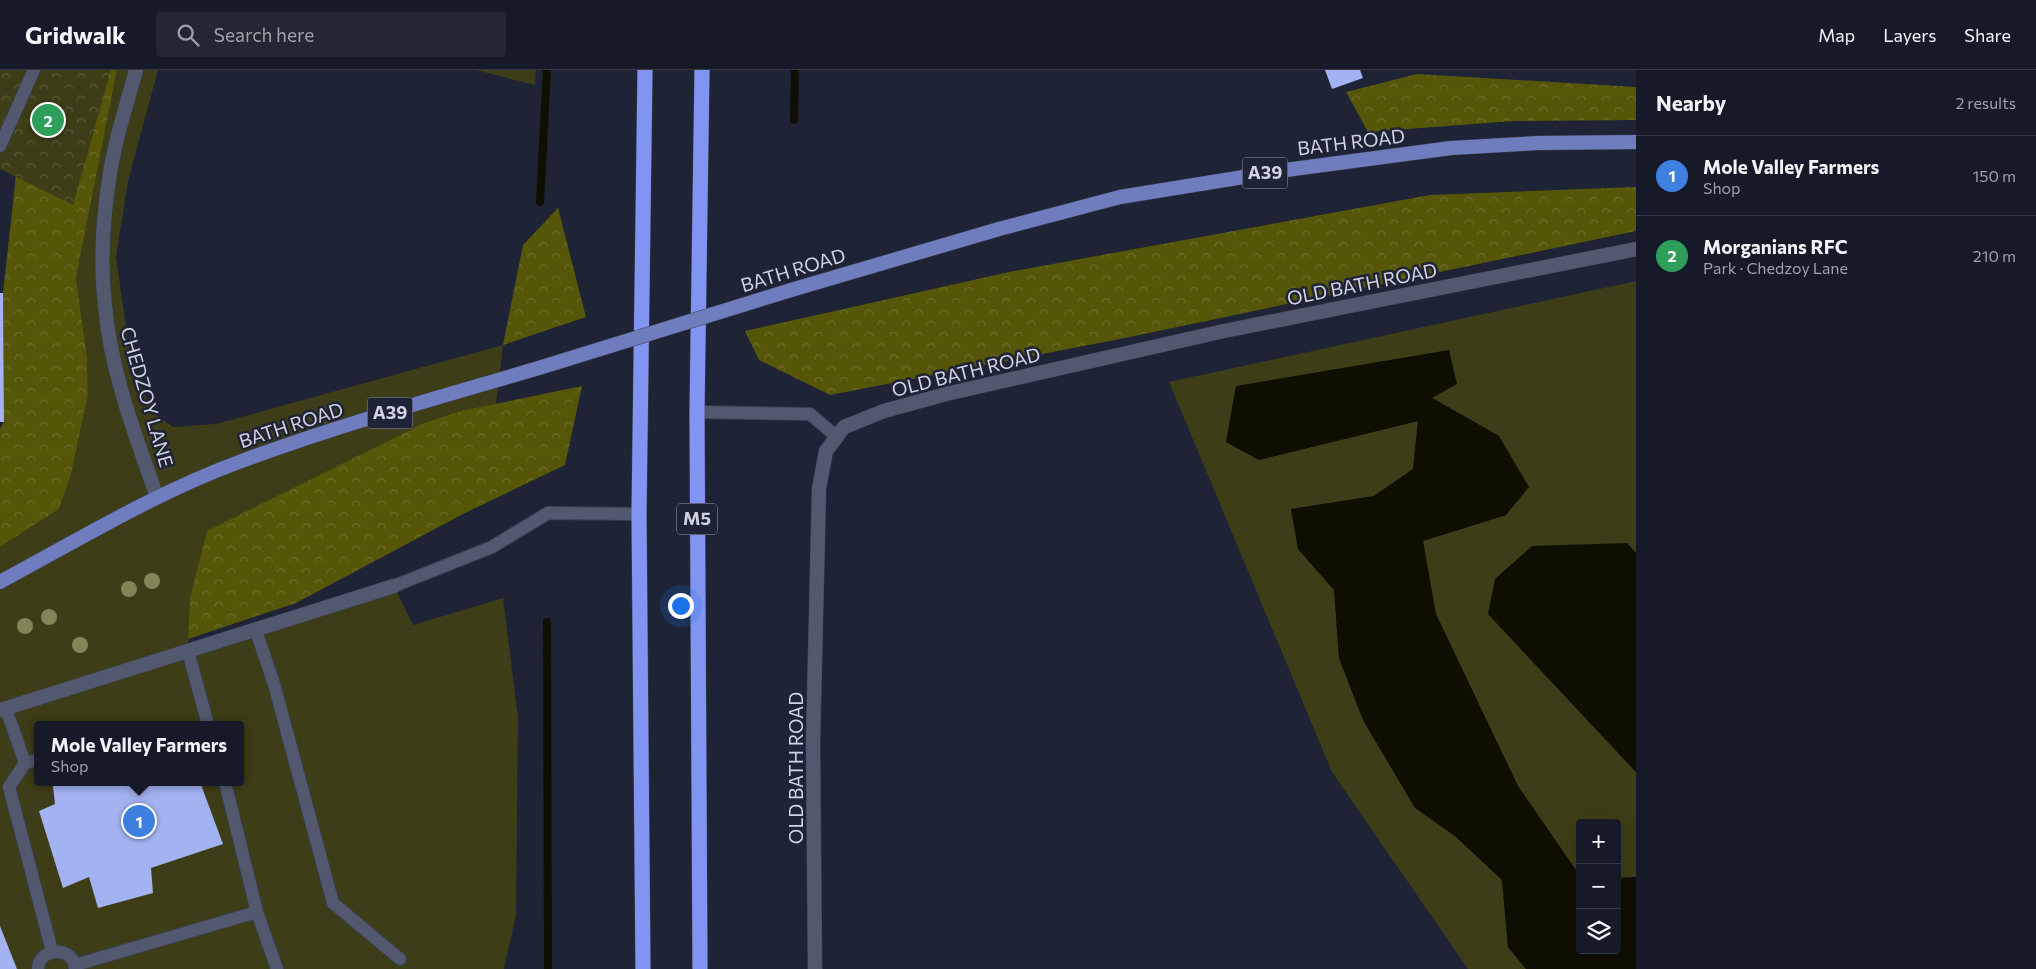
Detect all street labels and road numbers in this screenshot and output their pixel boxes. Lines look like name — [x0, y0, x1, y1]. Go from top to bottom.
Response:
street label: BATH ROAD — [1296, 123, 1406, 160]
road number: A39 — [1242, 158, 1288, 189]
street label: BATH ROAD — [738, 243, 848, 296]
street label: OLD BATH ROAD — [1285, 258, 1439, 309]
street label: CHEDZOY LANE — [116, 324, 179, 470]
street label: OLD BATH ROAD — [889, 342, 1043, 401]
street label: BATH ROAD — [236, 397, 346, 452]
road number: A39 — [368, 398, 412, 428]
road number: M5 — [677, 504, 717, 534]
street label: OLD BATH ROAD — [784, 692, 807, 844]

